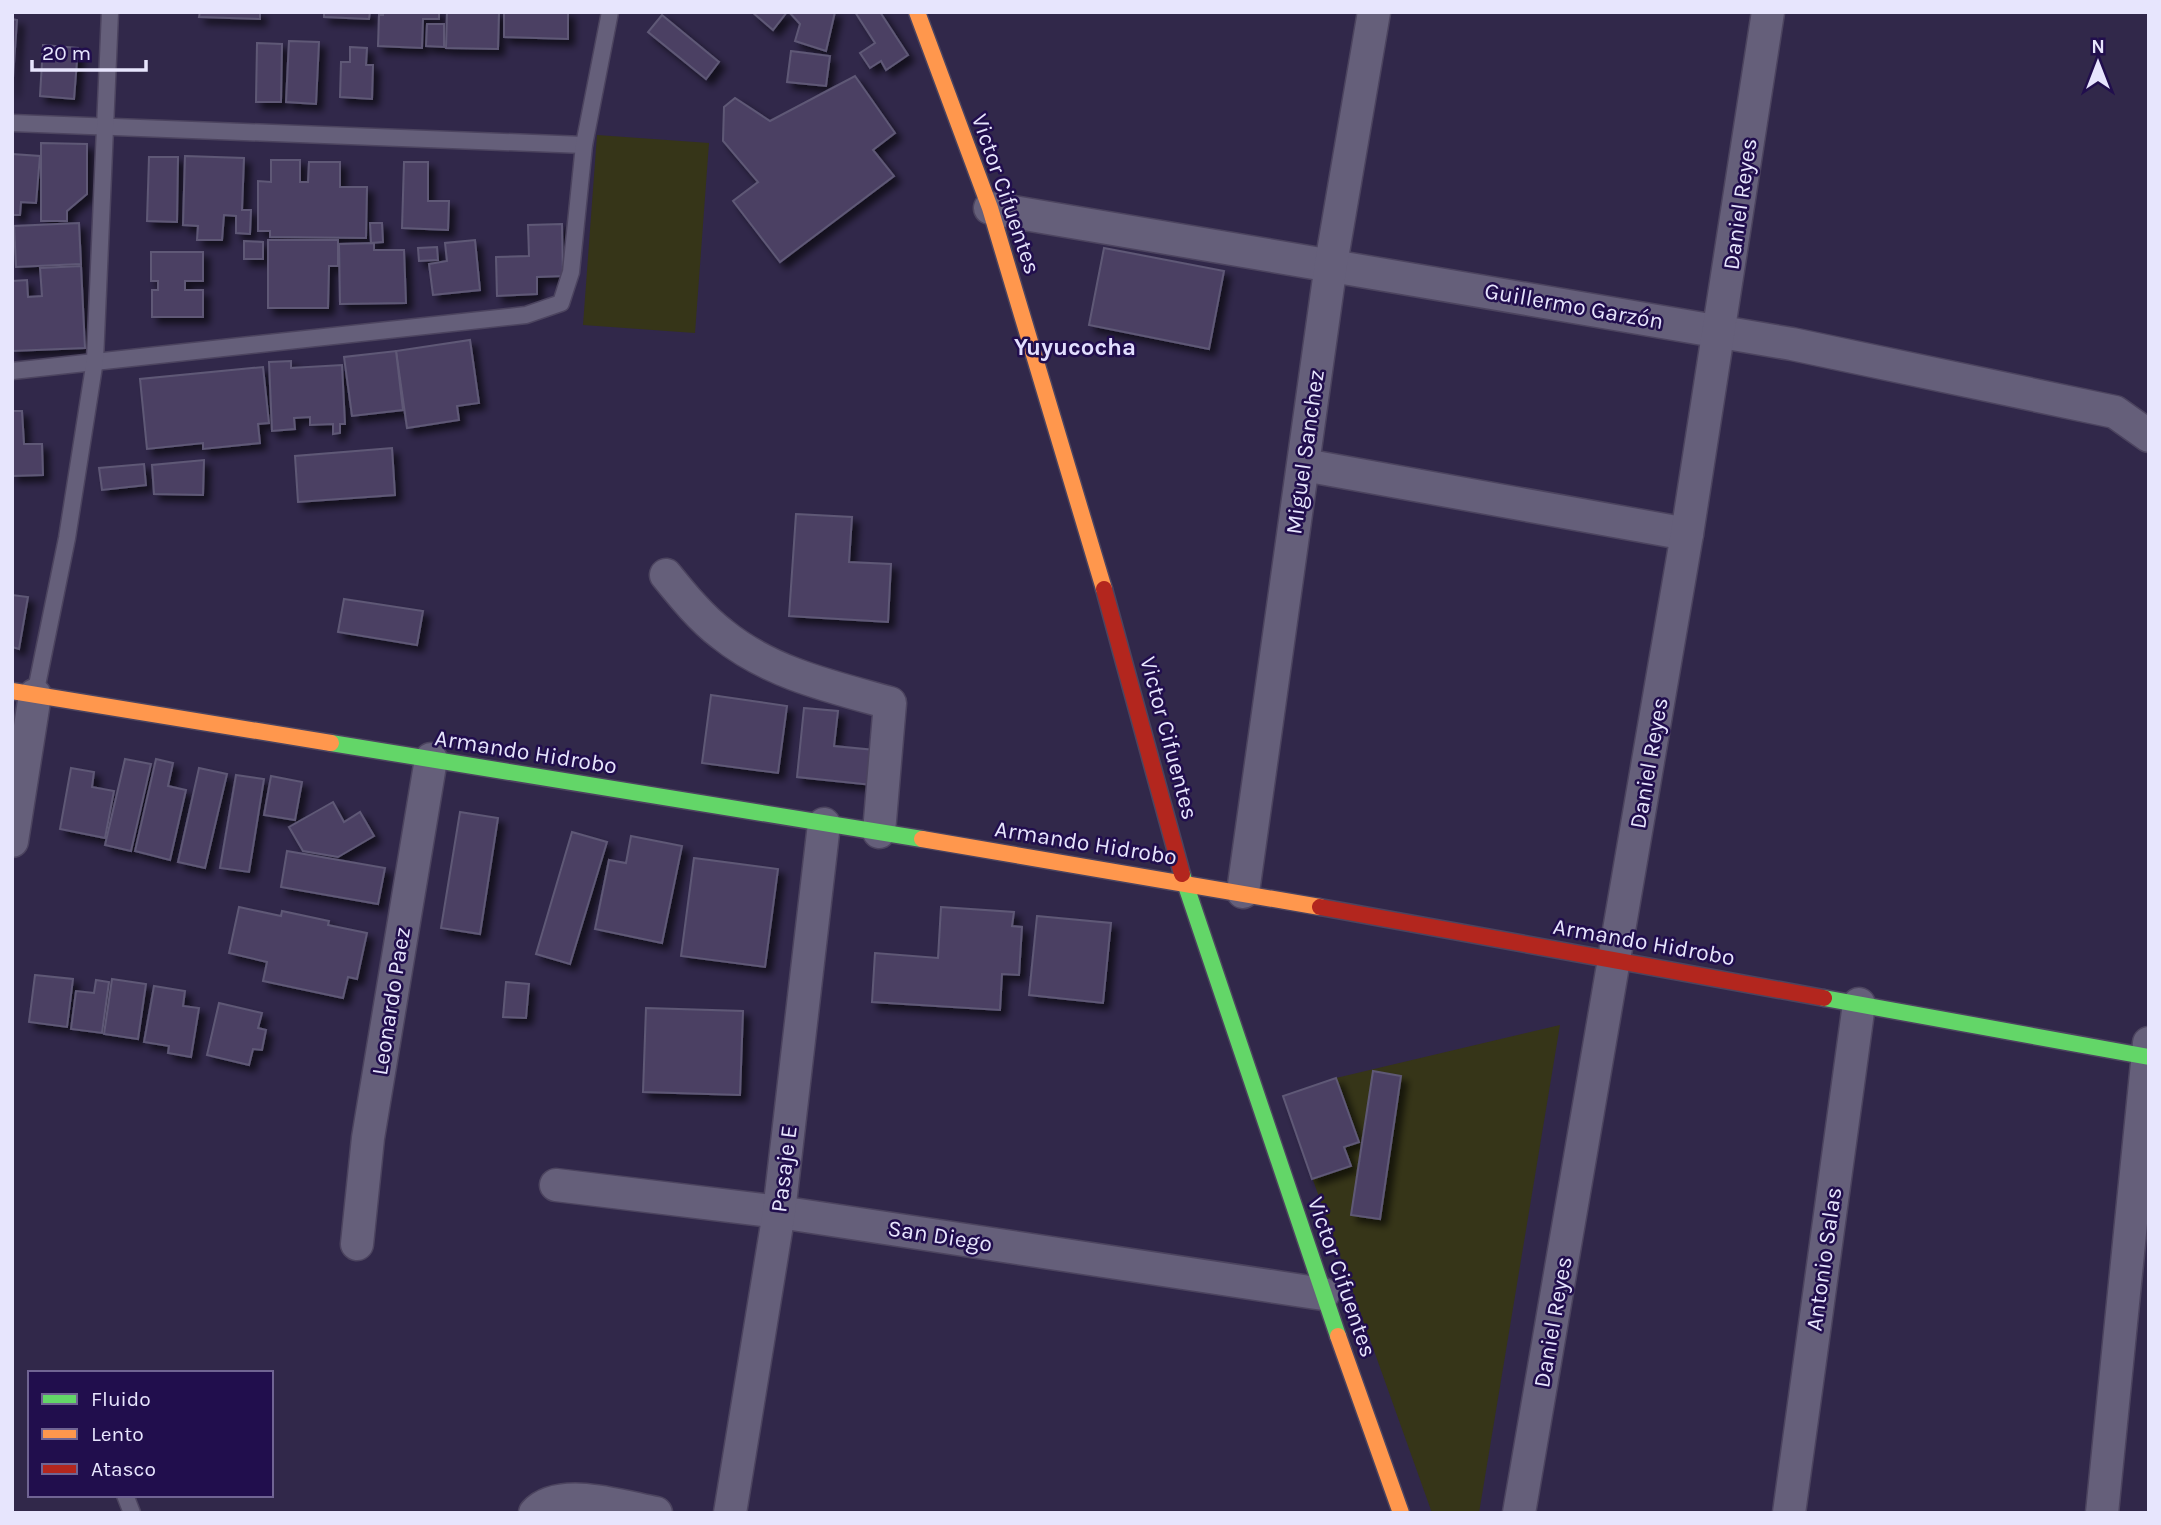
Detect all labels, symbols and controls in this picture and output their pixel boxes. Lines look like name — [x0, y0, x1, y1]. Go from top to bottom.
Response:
scale bar — [32, 28, 145, 72]
north arrow — [2063, 28, 2133, 98]
text: N — [2091, 36, 2105, 58]
text: 20 m — [42, 41, 91, 65]
street label: Victor Cifuentes — [966, 110, 1046, 278]
street label: Daniel Reyes — [1717, 136, 1763, 272]
street label: Guillermo Garzón — [1482, 277, 1666, 335]
district label: Yuyucocha — [1014, 333, 1136, 361]
street label: Miguel Sanchez — [1280, 368, 1330, 536]
street label: Victor Cifuentes — [1134, 654, 1204, 822]
street label: Daniel Reyes — [1624, 695, 1674, 831]
street label: Armando Hidrobo — [433, 724, 619, 780]
street label: Armando Hidrobo — [993, 815, 1179, 871]
street label: Armando Hidrobo — [1551, 913, 1737, 971]
street label: Leonardo Paez — [366, 925, 416, 1077]
street label: Pasaje E — [765, 1124, 803, 1214]
street label: Antonio Salas — [1801, 1185, 1847, 1333]
street label: Victor Cifuentes — [1302, 1193, 1382, 1361]
street label: San Diego — [886, 1214, 994, 1258]
street label: Daniel Reyes — [1528, 1254, 1578, 1390]
legend — [28, 1371, 273, 1497]
text: Fluido — [91, 1387, 151, 1411]
text: Lento — [91, 1422, 144, 1446]
text: Atasco — [91, 1457, 156, 1481]

